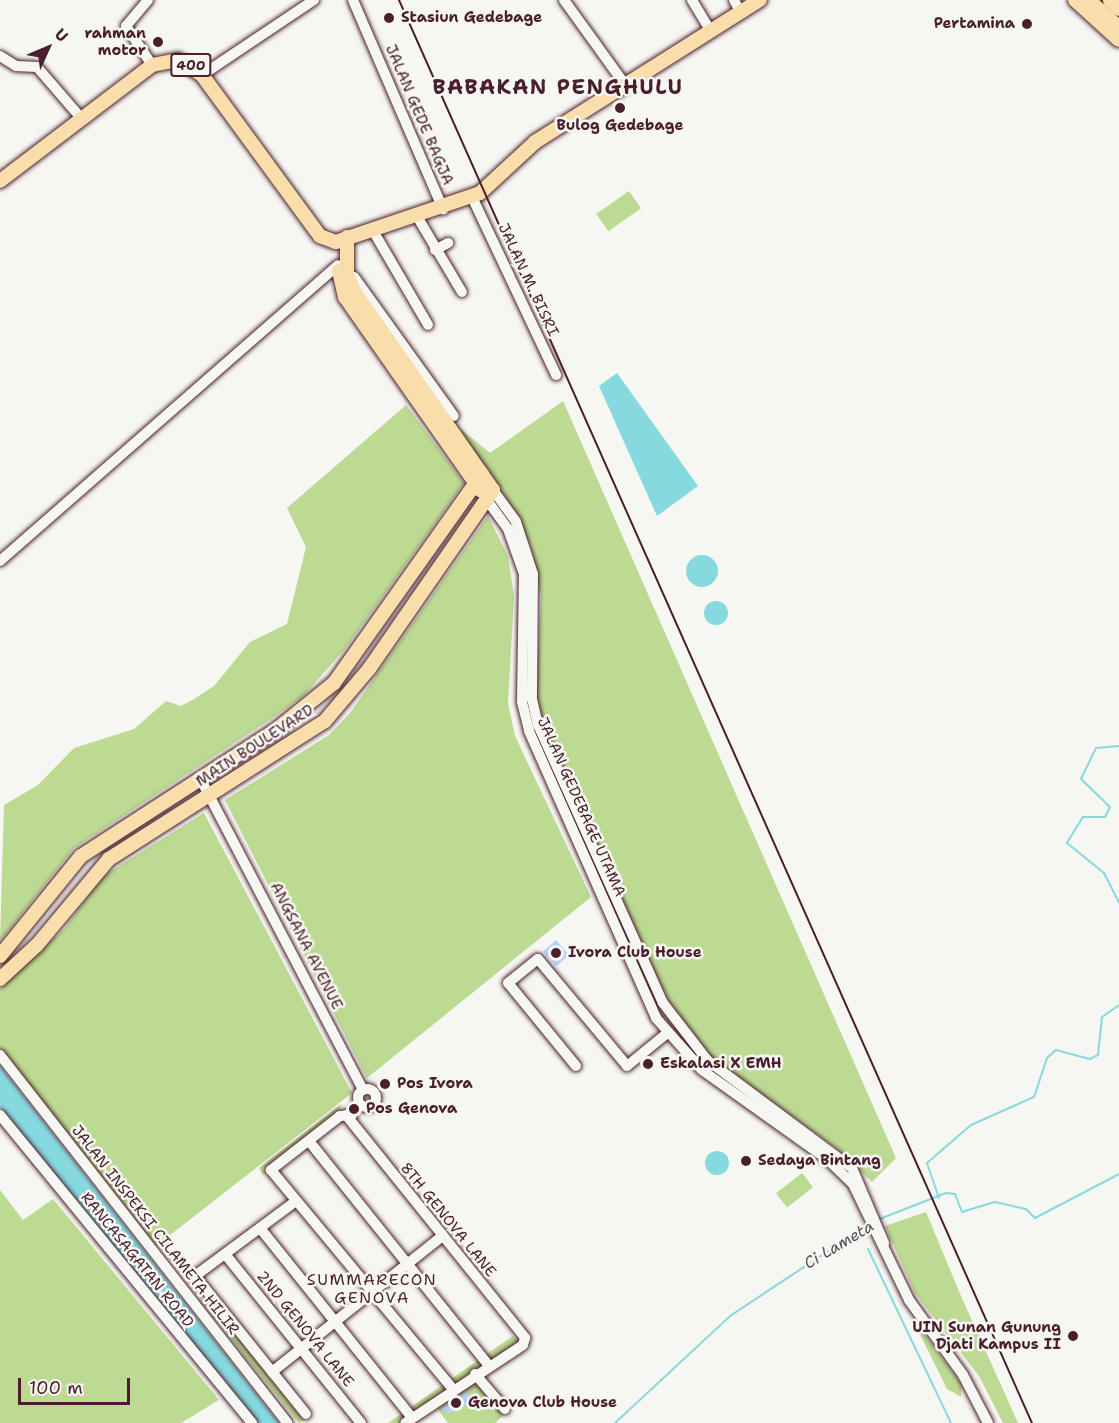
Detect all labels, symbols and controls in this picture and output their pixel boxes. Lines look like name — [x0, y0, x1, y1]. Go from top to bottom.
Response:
place label: Stasiun Gedebage — [401, 9, 542, 27]
marker: Stasiun Gedebage — [382, 11, 396, 25]
place label: Pertamina — [934, 15, 1015, 33]
marker: Pertamina — [1020, 17, 1034, 31]
north arrow — [18, 18, 78, 78]
text: U — [50, 24, 73, 46]
place label: rahman motor — [85, 24, 146, 59]
marker: rahman motor — [151, 35, 165, 49]
street label: JALAN GEDE BAGJA — [381, 42, 457, 188]
road number: 400 — [170, 54, 212, 76]
district label: BABAKAN PENGHULU — [433, 74, 683, 100]
marker: Bulog Gedebage — [613, 101, 627, 115]
place label: Bulog Gedebage — [557, 117, 683, 135]
street label: JALAN M. BISRI — [494, 221, 562, 339]
street label: MAIN BOULEVARD — [193, 701, 317, 791]
street label: JALAN GEDEBAGE UTAMA — [533, 714, 629, 900]
street label: ANGSANA AVENUE — [266, 879, 346, 1013]
place label: Ivora Club House — [568, 944, 702, 962]
marker: Ivora Club House — [549, 946, 563, 960]
place label: Eskalasi X EMH — [660, 1055, 782, 1073]
marker: Eskalasi X EMH — [641, 1057, 655, 1071]
place label: Pos Ivora — [397, 1075, 473, 1093]
marker: Pos Ivora — [378, 1077, 392, 1091]
place label: Pos Genova — [366, 1100, 457, 1118]
marker: Pos Genova — [347, 1102, 361, 1116]
street label: JALAN INSPEKSI CILAMETA HILIR — [68, 1122, 242, 1338]
place label: Sedaya Bintang — [758, 1152, 881, 1170]
marker: Sedaya Bintang — [739, 1154, 753, 1168]
street label: 8TH GENOVA LANE — [396, 1159, 500, 1281]
street label: RANCASAGATAN ROAD — [77, 1189, 197, 1331]
water label: Ci Lameta — [801, 1217, 877, 1273]
street label: 2ND GENOVA LANE — [253, 1267, 357, 1391]
district label: SUMMARECON GENOVA — [307, 1270, 437, 1308]
place label: UIN Sunan Gunung Djati Kampus II — [912, 1318, 1061, 1353]
marker: UIN Sunan Gunung Djati Kampus II — [1066, 1329, 1080, 1343]
scale bar — [21, 1366, 134, 1404]
text: 100 m — [29, 1376, 83, 1400]
place label: Genova Club House — [468, 1394, 617, 1412]
marker: Genova Club House — [449, 1396, 463, 1410]

